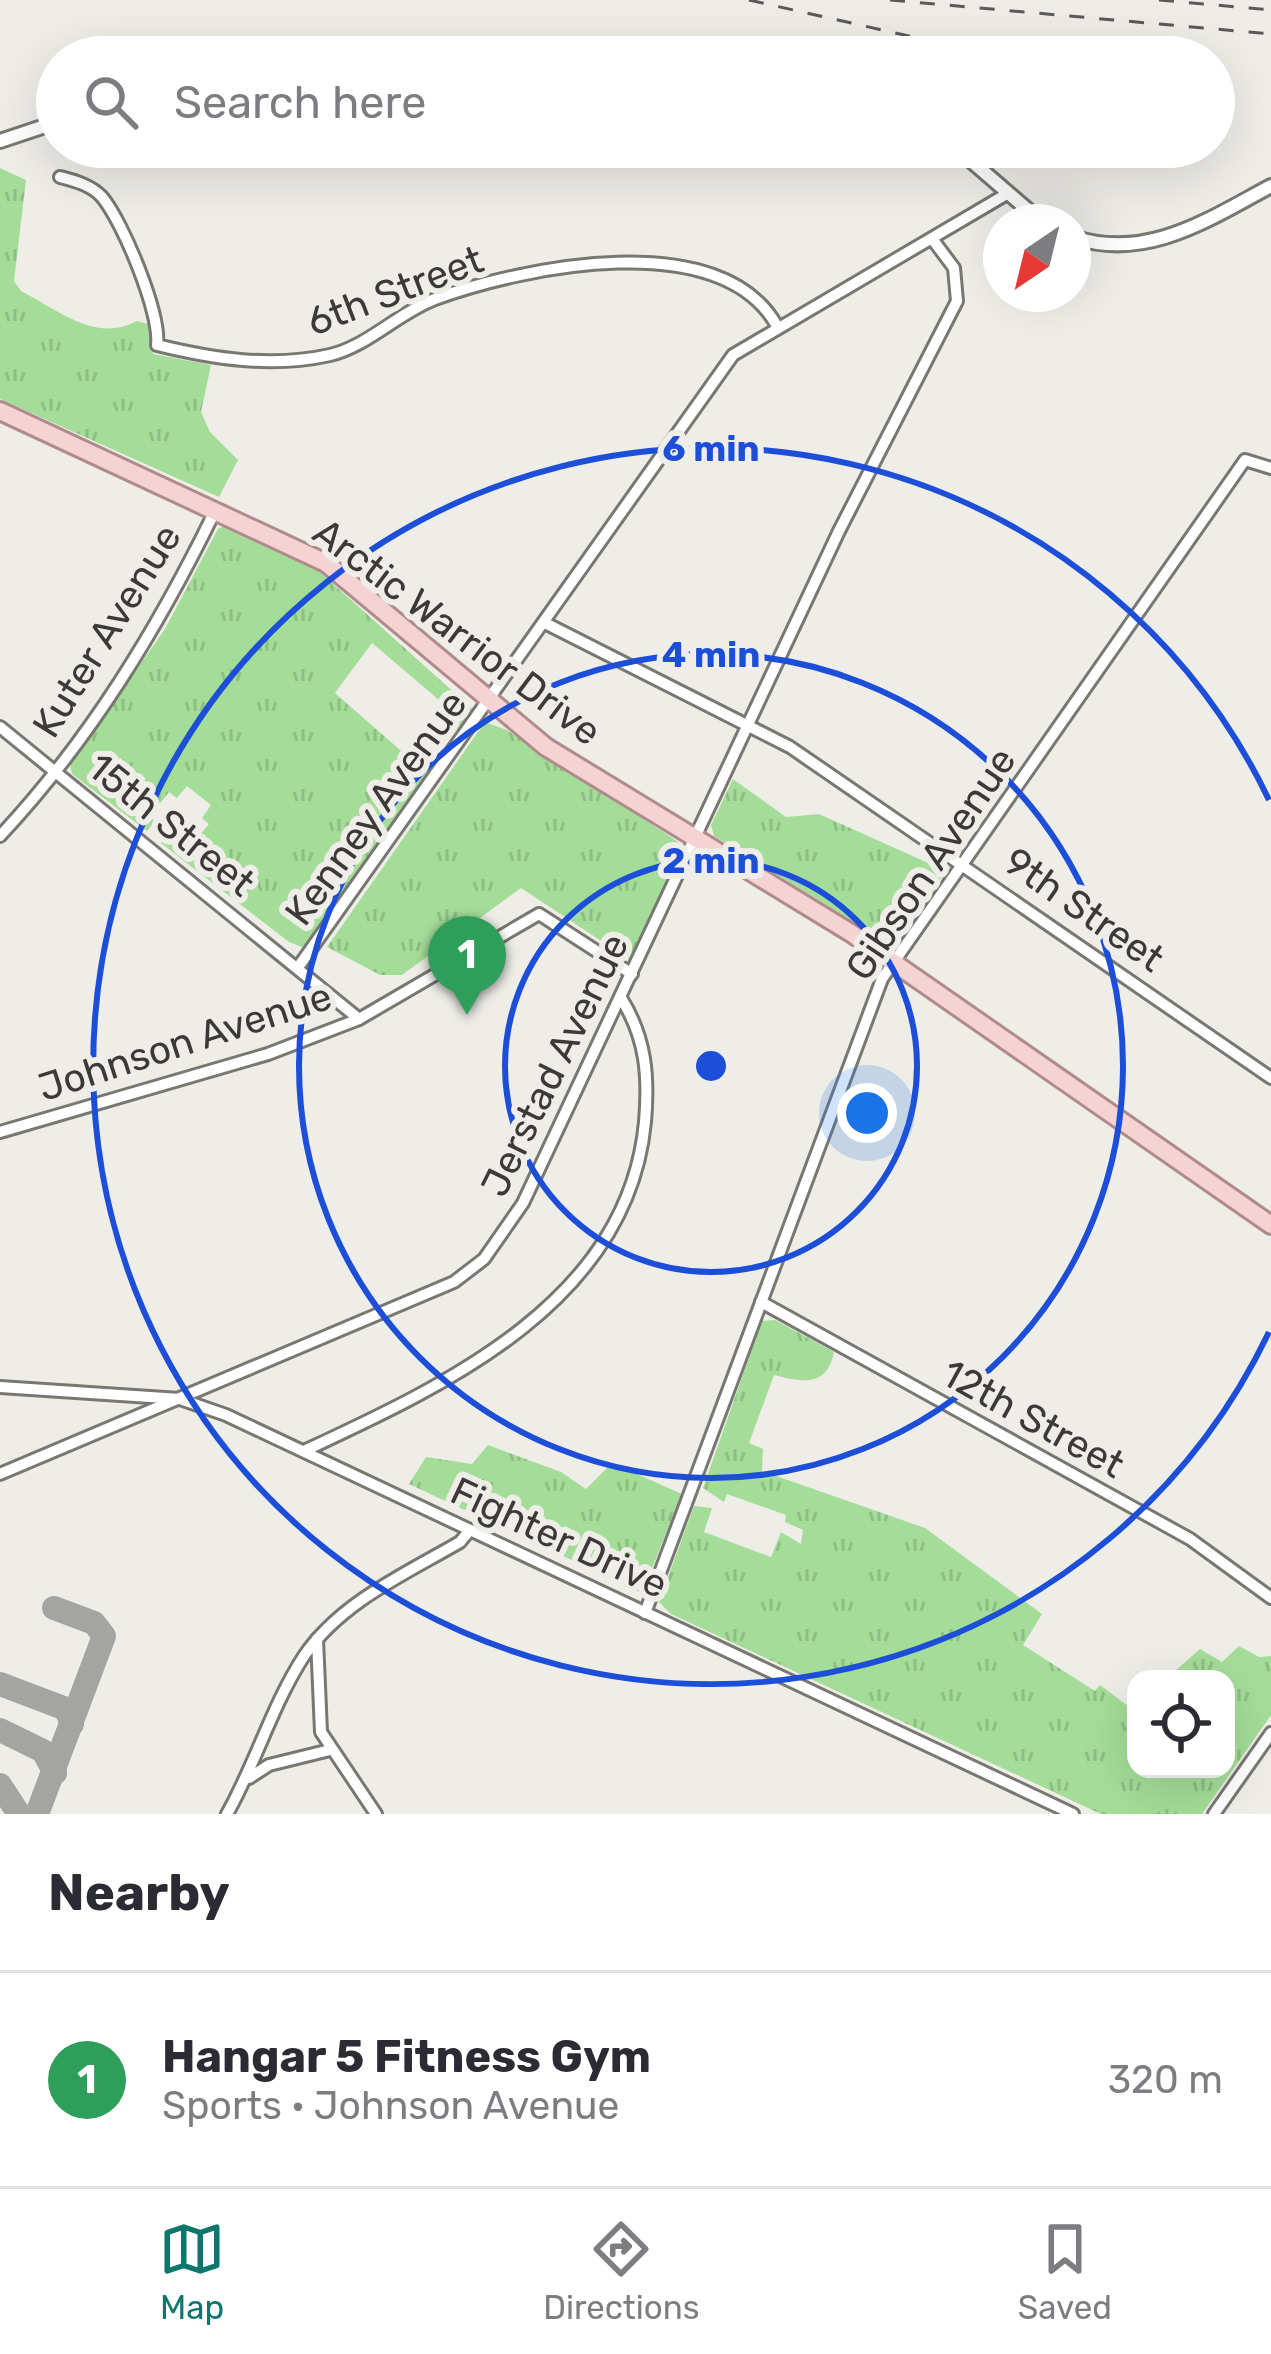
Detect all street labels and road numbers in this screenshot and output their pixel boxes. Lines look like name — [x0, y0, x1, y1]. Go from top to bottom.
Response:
street label: 6th Street — [300, 236, 490, 346]
street label: Arctic Warrior Drive — [304, 509, 610, 755]
street label: Kuter Avenue — [23, 516, 191, 746]
street label: Kenney Avenue — [276, 682, 476, 934]
street label: Gibson Avenue — [836, 739, 1026, 989]
street label: 15th Street — [78, 744, 264, 906]
street label: 9th Street — [995, 838, 1173, 982]
street label: Jerstad Avenue — [472, 926, 638, 1204]
street label: Johnson Avenue — [33, 973, 337, 1111]
street label: 12th Street — [934, 1350, 1132, 1488]
street label: Fighter Drive — [444, 1468, 674, 1608]

